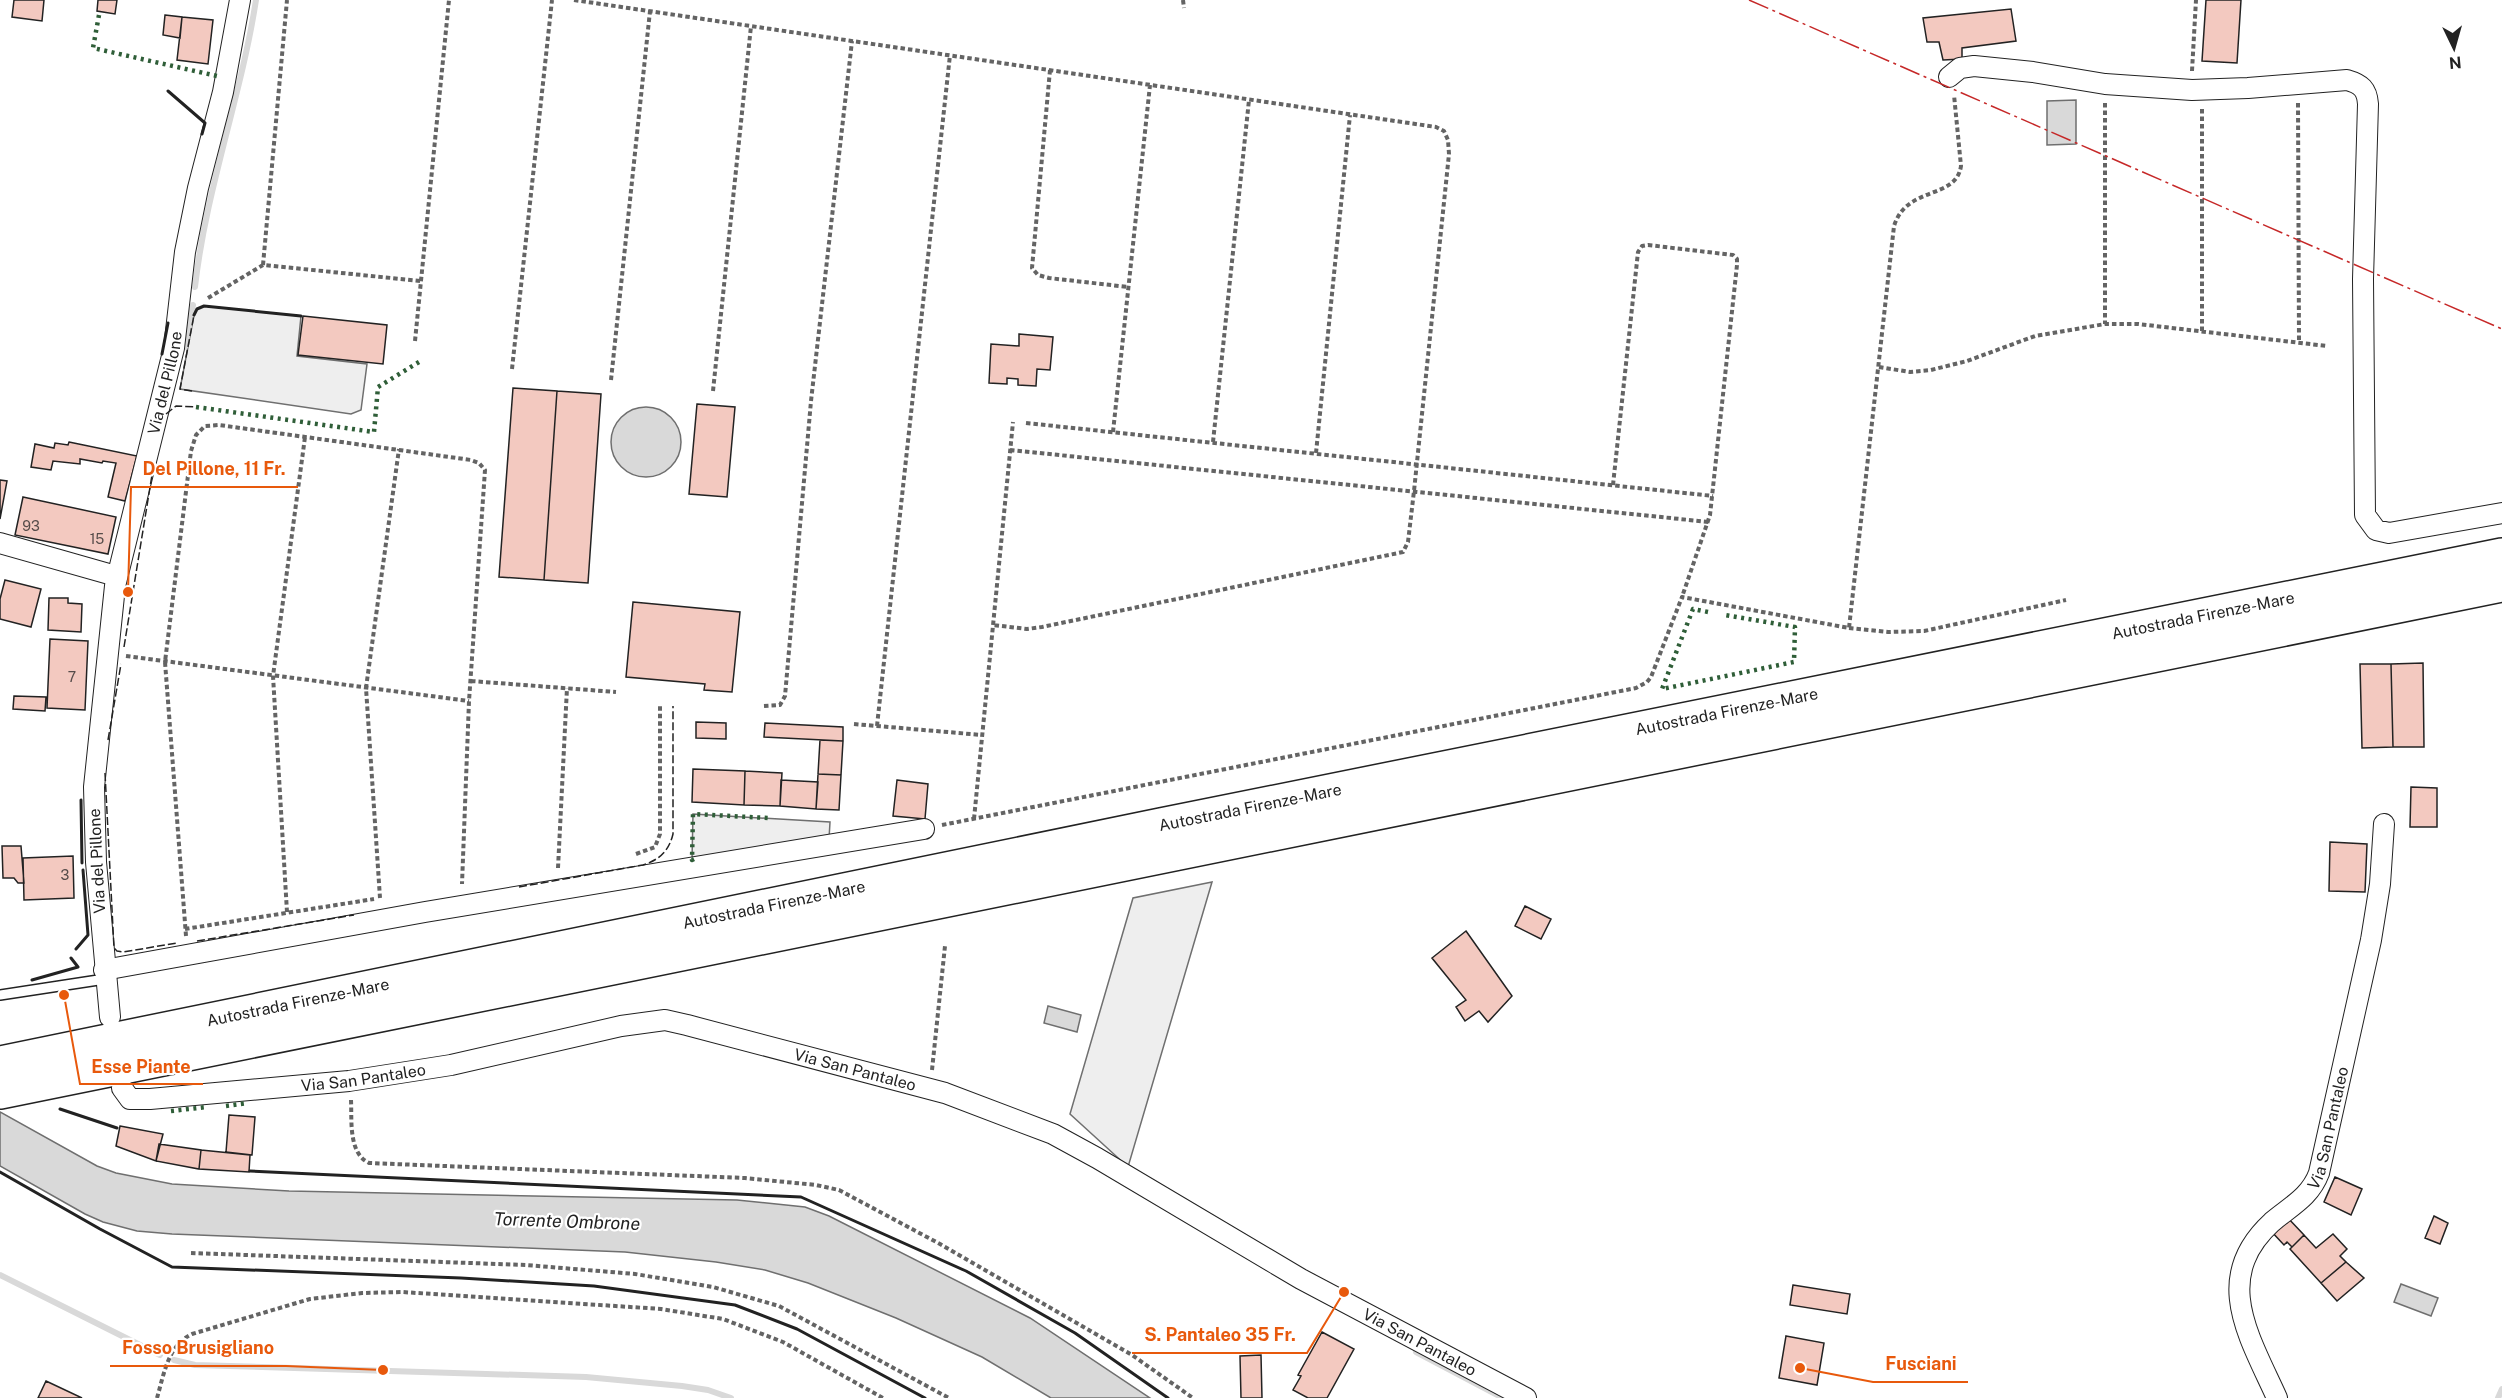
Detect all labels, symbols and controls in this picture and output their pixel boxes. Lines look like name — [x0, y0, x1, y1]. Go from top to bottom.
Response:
north arrow — [2424, 18, 2484, 78]
text: N — [2448, 52, 2462, 72]
street label: Via del Pillone — [143, 330, 185, 436]
callout: Del Pillone, 11 Fr. — [131, 451, 298, 487]
text: Del Pillone, 11 Fr. — [142, 458, 286, 479]
house number: 93 — [22, 518, 40, 534]
house number: 15 — [90, 531, 104, 547]
street label: Autostrada Firenze-Mare — [2110, 588, 2296, 643]
house number: 7 — [68, 669, 76, 685]
street label: Autostrada Firenze-Mare — [1633, 683, 1820, 739]
street label: Autostrada Firenze-Mare — [1157, 779, 1343, 835]
street label: Via del Pillone — [85, 808, 109, 914]
house number: 3 — [61, 867, 70, 883]
street label: Autostrada Firenze-Mare — [681, 876, 867, 932]
street label: Autostrada Firenze-Mare — [205, 974, 391, 1030]
street label: Via San Pantaleo — [792, 1044, 918, 1095]
callout: Esse Piante — [80, 1048, 203, 1084]
text: Esse Piante — [91, 1056, 191, 1077]
street label: Via San Pantaleo — [300, 1060, 427, 1095]
street label: Via San Pantaleo — [2303, 1065, 2352, 1193]
water label: Torrente Ombrone — [493, 1208, 641, 1234]
street label: Via San Pantaleo — [1360, 1304, 1480, 1380]
callout: S. Pantaleo 35 Fr. — [1132, 1317, 1307, 1353]
text: S. Pantaleo 35 Fr. — [1144, 1324, 1296, 1345]
callout: Fosso Brusigliano — [110, 1330, 286, 1366]
text: Fosso Brusigliano — [122, 1337, 274, 1358]
callout: Fusciani — [1873, 1346, 1968, 1382]
text: Fusciani — [1885, 1353, 1957, 1374]

